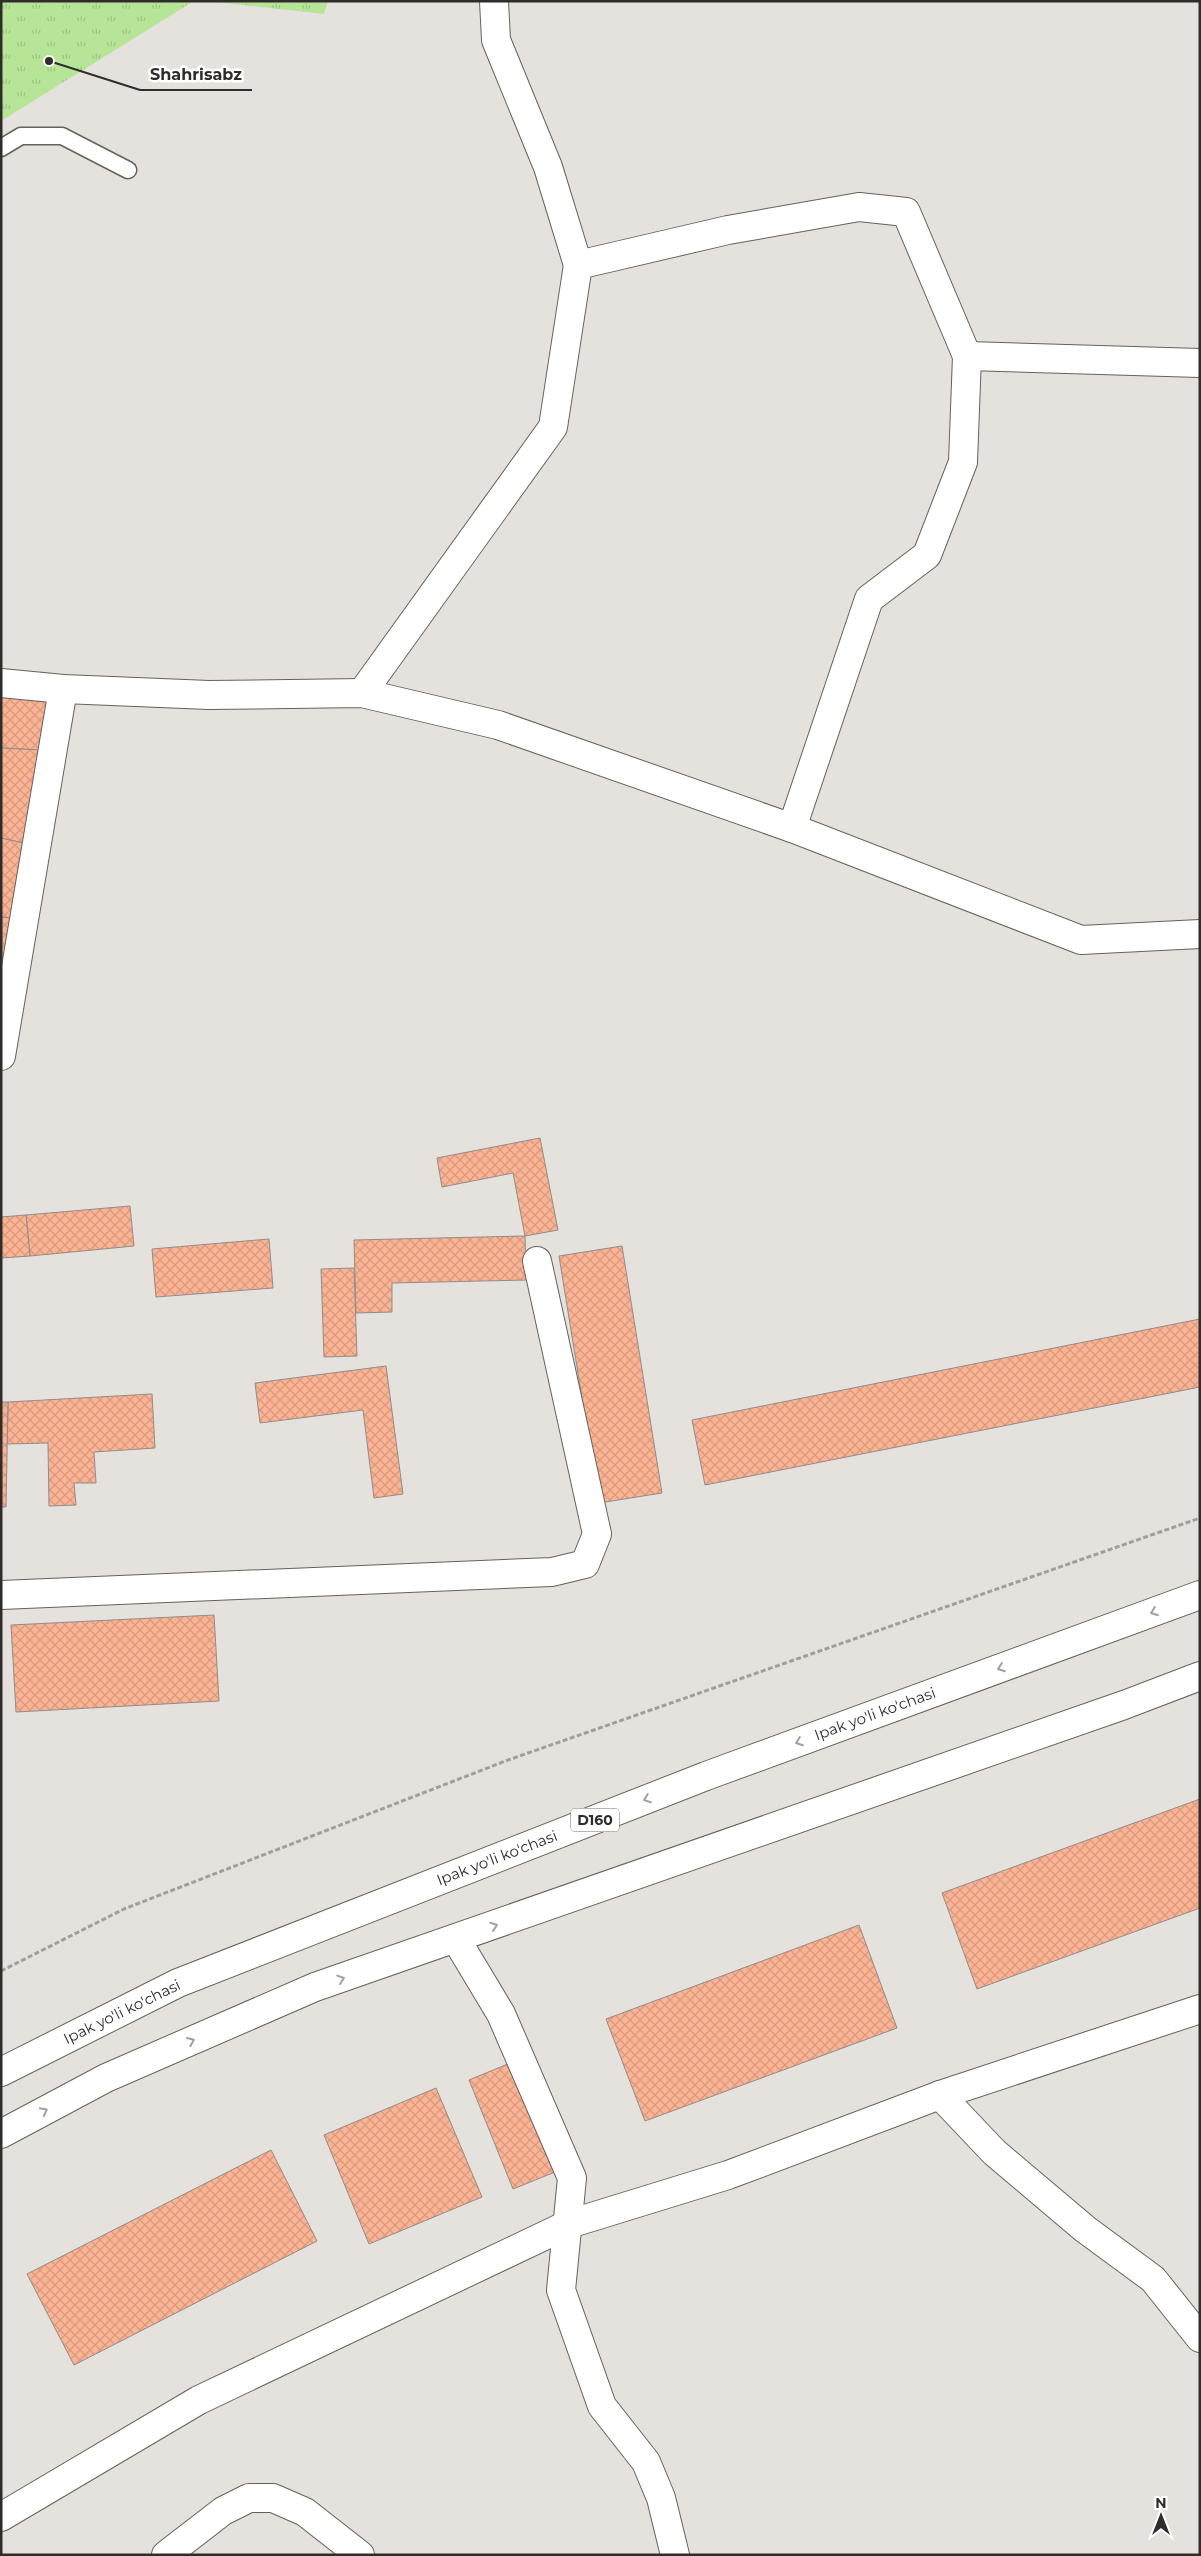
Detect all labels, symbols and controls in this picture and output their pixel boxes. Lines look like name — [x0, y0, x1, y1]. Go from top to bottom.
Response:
callout: Shahrisabz — [140, 59, 252, 90]
text: Shahrisabz — [150, 65, 242, 84]
one-way arrow — [1150, 1606, 1159, 1616]
one-way arrow — [998, 1662, 1006, 1672]
street label: Ipak yo'li ko'chasi — [812, 1683, 938, 1744]
one-way arrow — [796, 1736, 804, 1746]
one-way arrow — [643, 1793, 652, 1803]
road number: D160 — [571, 1808, 619, 1832]
street label: Ipak yo'li ko'chasi — [434, 1826, 560, 1889]
one-way arrow — [489, 1922, 498, 1932]
street label: Ipak yo'li ko'chasi — [60, 1975, 183, 2048]
one-way arrow — [336, 1975, 344, 1985]
one-way arrow — [186, 2037, 195, 2048]
one-way arrow — [39, 2107, 48, 2117]
north arrow — [1136, 2491, 1186, 2541]
text: N — [1155, 2494, 1167, 2512]

